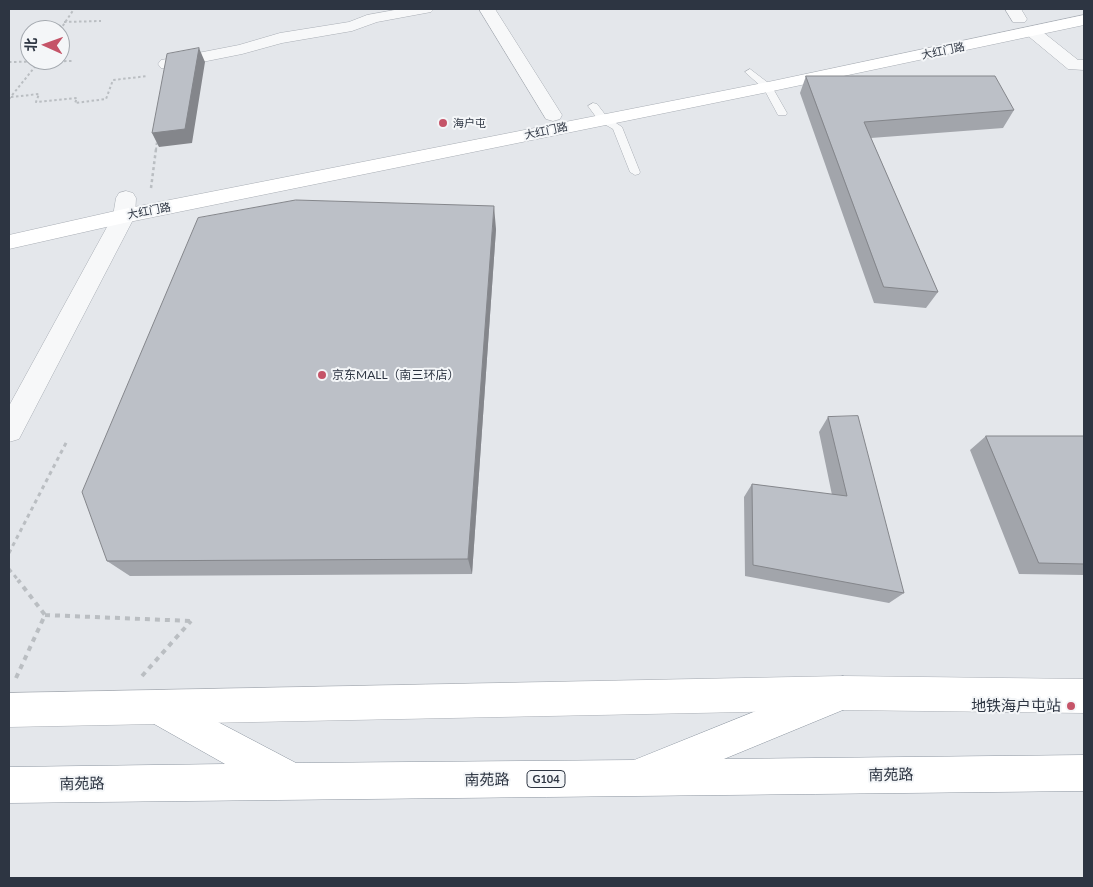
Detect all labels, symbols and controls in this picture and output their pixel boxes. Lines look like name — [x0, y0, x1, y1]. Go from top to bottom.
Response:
north arrow — [20, 20, 70, 70]
text: 北 — [22, 37, 39, 52]
street label: 大红门路 — [920, 40, 966, 62]
place label: 海户屯 — [453, 116, 486, 130]
marker: 海户屯 — [437, 117, 449, 129]
street label: 大红门路 — [523, 120, 569, 142]
street label: 大红门路 — [126, 200, 172, 222]
place label: 京东MALL（南三环店） — [332, 368, 460, 382]
marker: 京东MALL（南三环店） — [316, 369, 328, 381]
place label: 地铁海户屯站 — [971, 697, 1061, 715]
marker: 地铁海户屯站 — [1065, 700, 1077, 712]
street label: 南苑路 — [868, 766, 914, 784]
street label: 南苑路 — [464, 771, 510, 789]
road number: G104 — [527, 771, 565, 788]
street label: 南苑路 — [59, 775, 105, 793]

